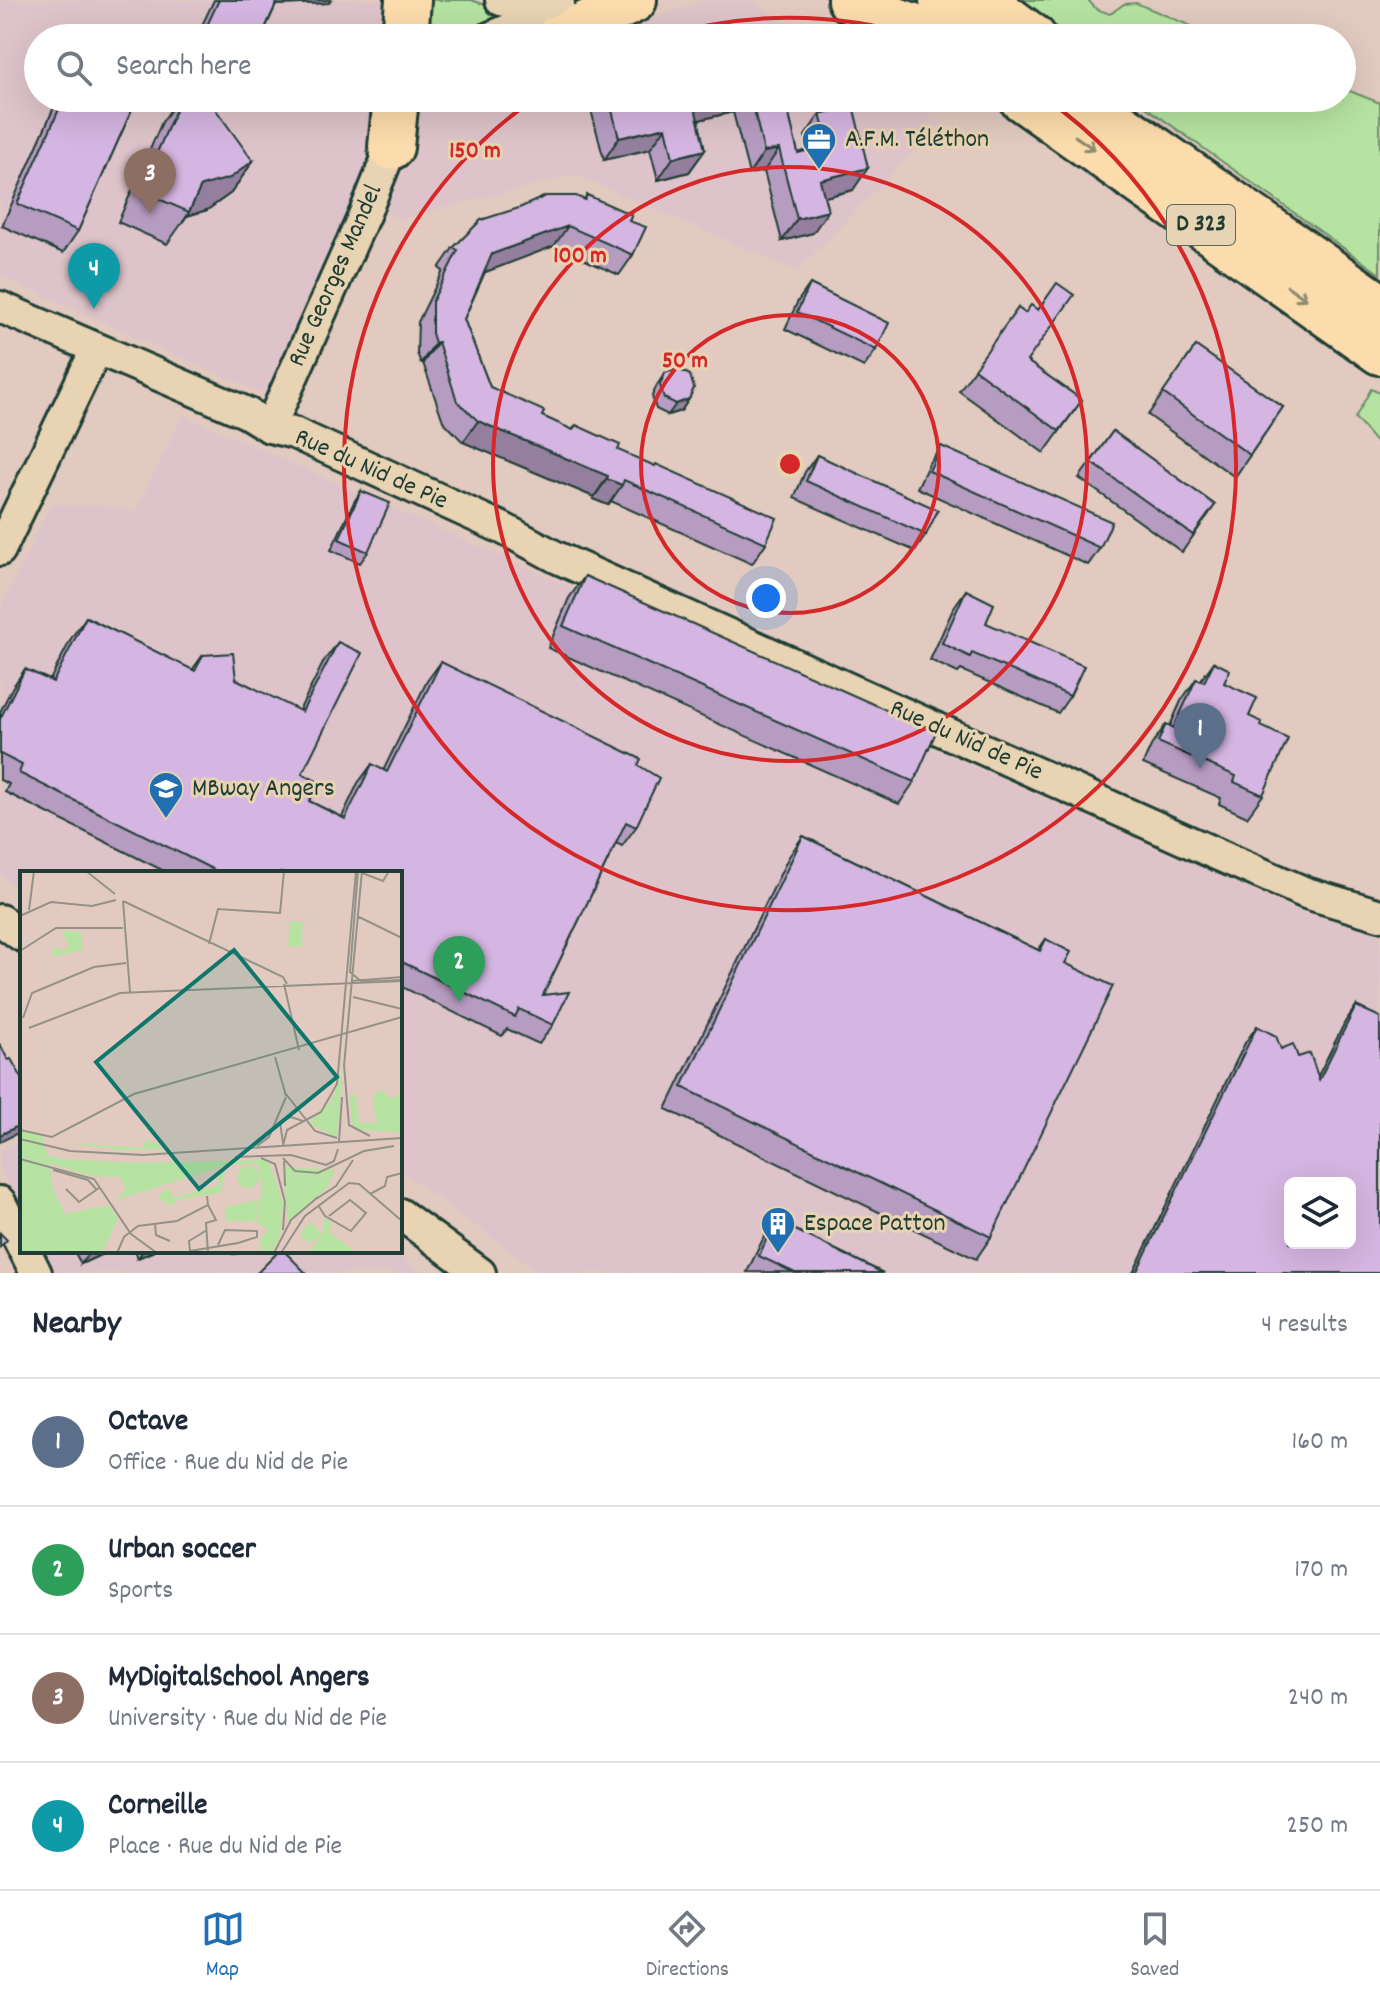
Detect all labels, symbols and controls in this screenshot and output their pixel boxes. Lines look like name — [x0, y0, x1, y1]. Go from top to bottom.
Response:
search box — [24, 24, 1356, 112]
icon: search — [52, 46, 96, 90]
text: Search here — [116, 47, 252, 90]
office icon: A.F.M. Téléthon — [800, 121, 838, 171]
place label: A.F.M. Téléthon — [845, 122, 989, 159]
one-way arrow — [1074, 134, 1095, 151]
text: 150 m — [449, 135, 501, 169]
pin: 3 — [124, 148, 176, 214]
street label: Rue Georges Mandel — [279, 179, 393, 373]
road number: D 323 — [1167, 205, 1235, 245]
text: 100 m — [553, 240, 607, 274]
pin: 4 — [68, 243, 120, 309]
one-way arrow — [1286, 285, 1308, 301]
text: 50 m — [662, 345, 708, 379]
street label: Rue du Nid de Pie — [289, 420, 453, 520]
centre of rings — [776, 450, 804, 478]
your location — [746, 578, 786, 618]
street label: Rue du Nid de Pie — [884, 691, 1048, 791]
pin: 1 — [1174, 703, 1226, 769]
school or university icon: MBway Angers — [147, 770, 185, 820]
place label: MBway Angers — [192, 771, 335, 808]
inset map — [20, 871, 402, 1253]
pin: 2 — [433, 936, 485, 1002]
map controls — [1284, 1177, 1356, 1249]
button: layers — [1284, 1177, 1356, 1249]
building icon: Espace Patton — [759, 1205, 797, 1255]
place label: Espace Patton — [804, 1206, 946, 1243]
text: Nearby — [32, 1301, 121, 1350]
text: 4 results — [1261, 1307, 1348, 1344]
text: Octave — [108, 1402, 188, 1445]
text: 1 — [55, 1424, 61, 1461]
text: 160 m — [1292, 1424, 1348, 1461]
text: Office · Rue du Nid de Pie — [108, 1445, 348, 1482]
text: Urban soccer — [108, 1530, 256, 1573]
text: 2 — [52, 1552, 64, 1589]
text: 170 m — [1294, 1552, 1348, 1589]
text: Sports — [108, 1573, 173, 1610]
text: MyDigitalSchool Angers — [108, 1658, 370, 1701]
text: 3 — [52, 1680, 64, 1717]
text: 240 m — [1288, 1680, 1348, 1717]
text: University · Rue du Nid de Pie — [108, 1701, 387, 1738]
text: Corneille — [108, 1786, 207, 1829]
text: 4 — [53, 1808, 63, 1845]
text: 250 m — [1287, 1808, 1348, 1845]
text: Place · Rue du Nid de Pie — [108, 1829, 342, 1866]
tab: Map — [201, 1907, 245, 1986]
tab: Directions — [646, 1907, 729, 1986]
tab: Saved — [1130, 1907, 1179, 1986]

